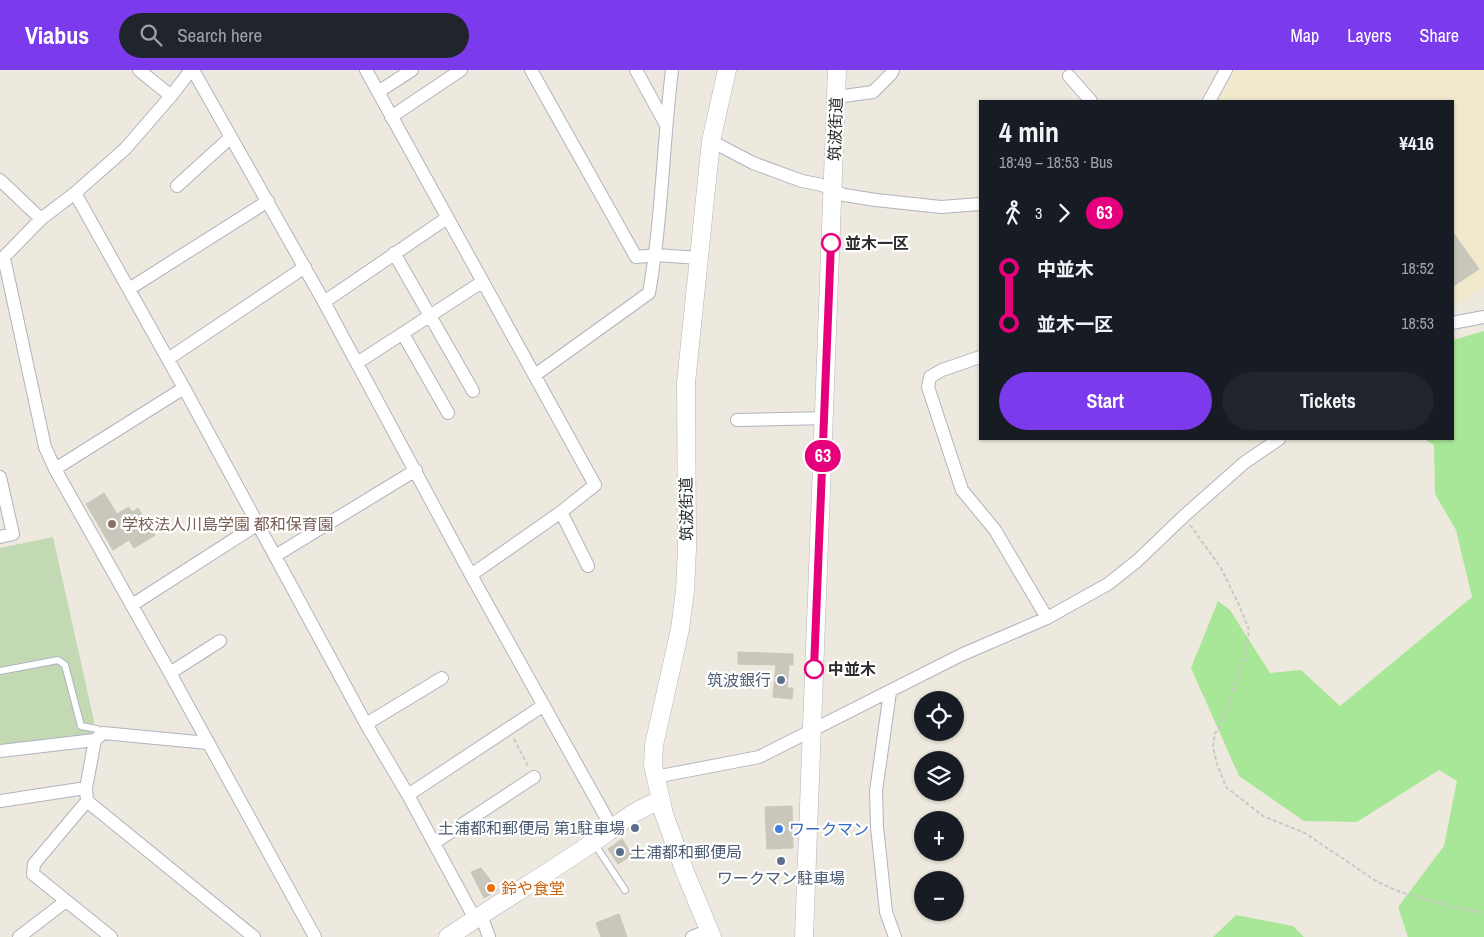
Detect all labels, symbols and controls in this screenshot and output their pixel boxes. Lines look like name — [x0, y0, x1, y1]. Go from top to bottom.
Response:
search box — [119, 13, 469, 58]
text: Viabus — [25, 19, 89, 51]
icon: search — [137, 21, 165, 49]
text: Search here — [177, 22, 262, 48]
text: Map — [1291, 23, 1319, 48]
text: Layers — [1347, 23, 1392, 48]
text: Share — [1420, 23, 1459, 48]
street label: 筑波街道 — [823, 97, 847, 161]
text: 4 min — [999, 113, 1059, 151]
text: ¥416 — [1399, 130, 1434, 156]
text: 18:49 – 18:53 · Bus — [999, 151, 1113, 173]
icon: walk — [999, 199, 1027, 227]
icon: forward — [1050, 199, 1078, 227]
text: 63 — [1096, 200, 1113, 225]
text: 3 — [1035, 202, 1042, 224]
place label: 並木一区 — [845, 232, 909, 254]
marker: 並木一区 — [821, 233, 841, 253]
text: 中並木 — [1037, 256, 1094, 282]
text: 18:52 — [1401, 257, 1434, 279]
text: 並木一区 — [1037, 311, 1113, 337]
text: 18:53 — [1401, 312, 1434, 334]
button: Start — [999, 372, 1212, 430]
button: Tickets — [1222, 372, 1434, 430]
line badge: 63 — [800, 440, 846, 472]
text: 63 — [815, 443, 831, 468]
street label: 筑波街道 — [674, 477, 698, 541]
place label: 学校法人川島学園 都和保育園 — [122, 513, 334, 535]
marker: 学校法人川島学園 都和保育園 — [106, 518, 118, 530]
place label: 中並木 — [828, 658, 876, 680]
marker: 中並木 — [804, 659, 824, 679]
place label: 筑波銀行 — [707, 669, 771, 691]
marker: 筑波銀行 — [775, 674, 787, 686]
map controls — [914, 691, 964, 921]
button: locate — [914, 691, 964, 741]
button: layers — [914, 751, 964, 801]
button: + — [914, 811, 964, 861]
place label: 土浦都和郵便局 第1駐車場 — [438, 817, 625, 839]
place label: ワークマン — [789, 818, 869, 840]
marker: 土浦都和郵便局 第1駐車場 — [629, 822, 641, 834]
marker: ワークマン — [773, 823, 785, 835]
place label: 土浦都和郵便局 — [630, 841, 742, 863]
marker: 土浦都和郵便局 — [614, 846, 626, 858]
marker: ワークマン駐車場 — [775, 855, 787, 867]
place label: ワークマン駐車場 — [717, 867, 845, 889]
button: − — [914, 871, 964, 921]
place label: 鈴や食堂 — [501, 877, 565, 899]
marker: 鈴や食堂 — [485, 882, 497, 894]

